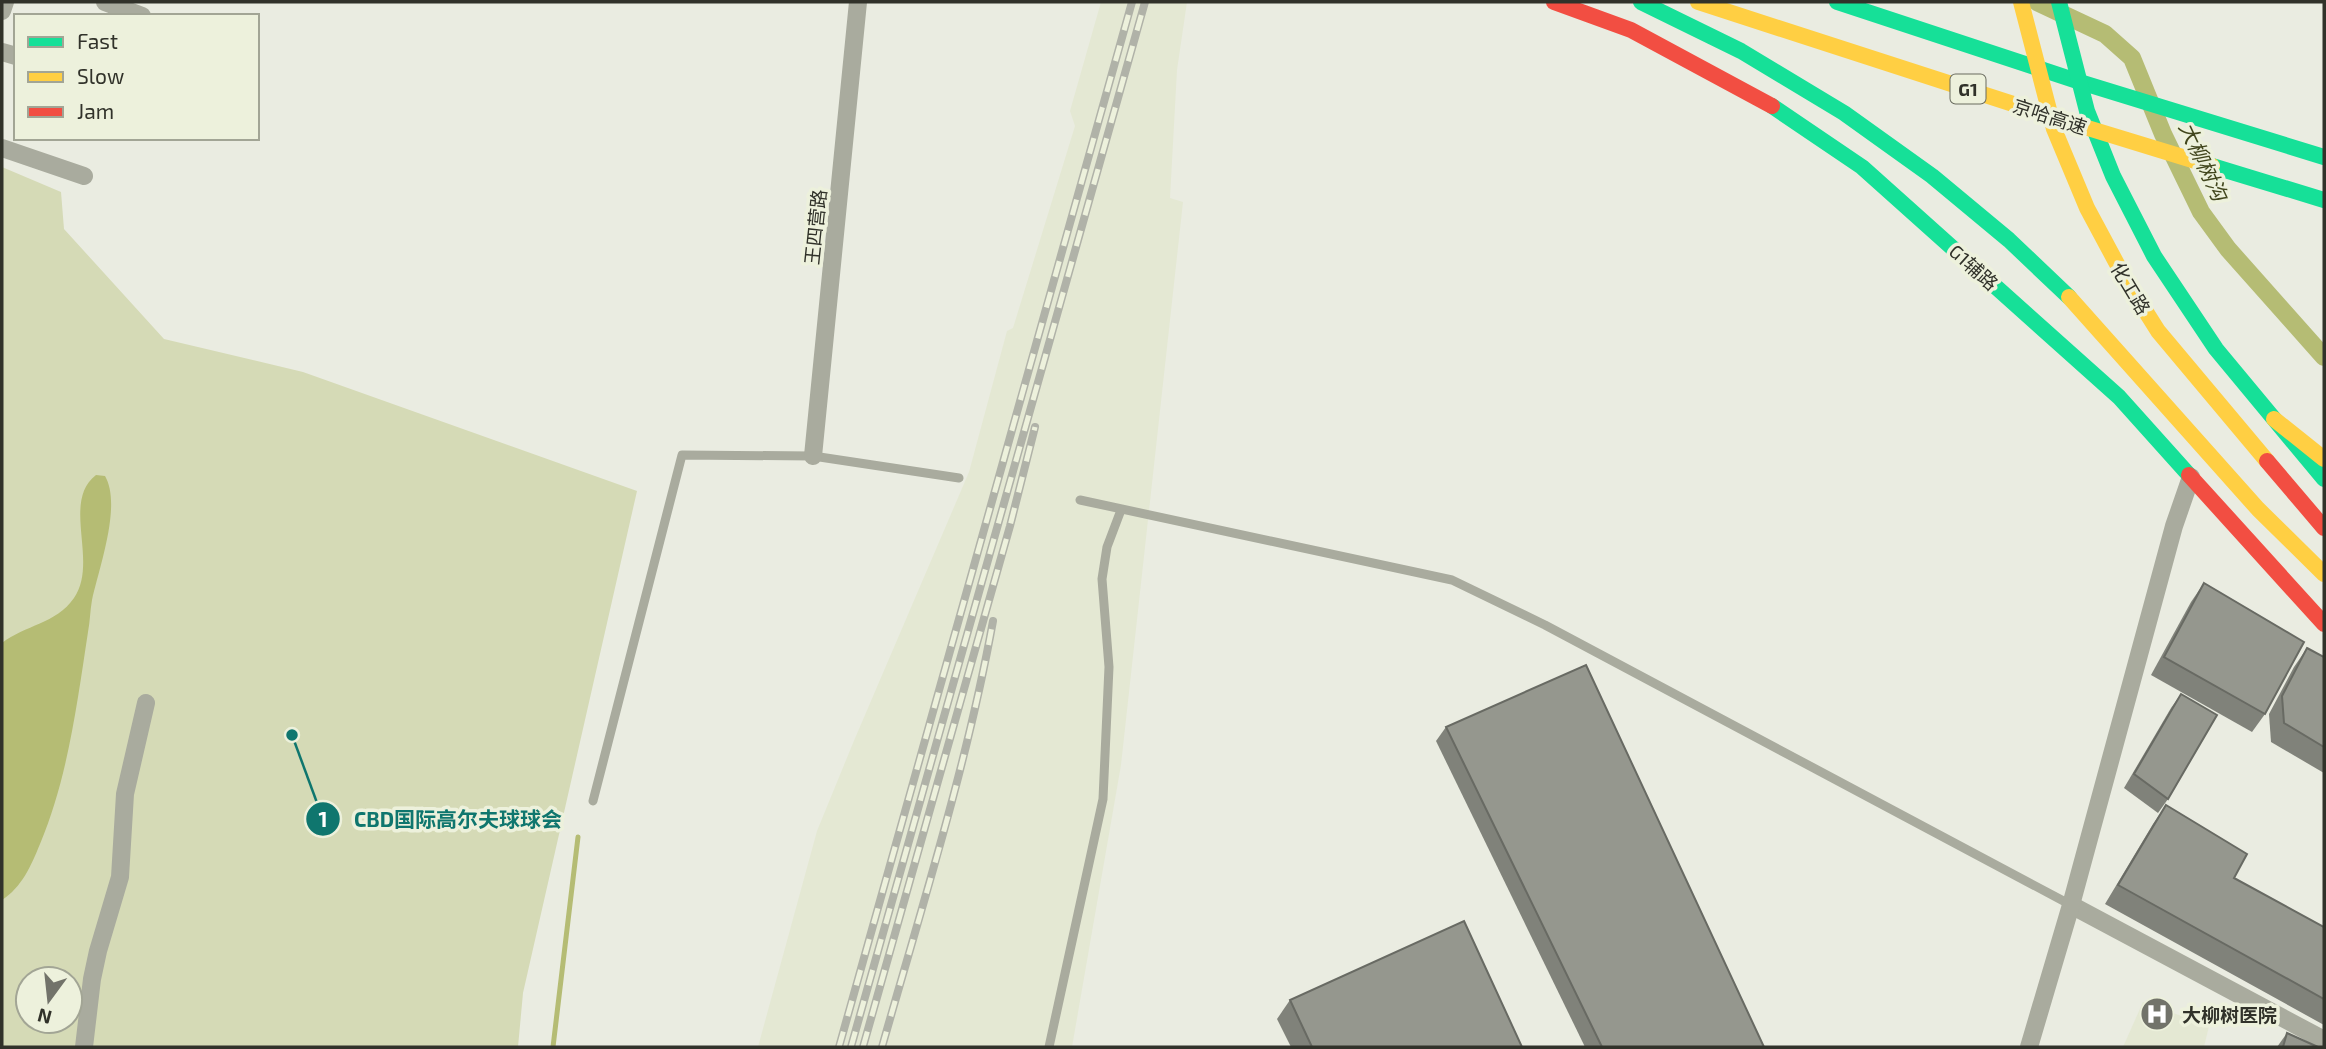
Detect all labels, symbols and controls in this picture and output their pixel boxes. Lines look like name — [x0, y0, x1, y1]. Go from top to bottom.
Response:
legend — [14, 14, 259, 140]
text: Fast — [77, 28, 118, 53]
text: Slow — [77, 63, 124, 88]
road number: G1 — [1951, 74, 1986, 104]
street label: 京哈高速 — [2010, 93, 2090, 139]
text: Jam — [77, 98, 114, 123]
water label: 大柳树沟 — [2175, 118, 2234, 206]
street label: 王四营路 — [800, 188, 830, 266]
street label: G1辅路 — [1945, 239, 2003, 295]
street label: 化工路 — [2106, 258, 2156, 318]
callout: CBD国际高尔夫球球会 — [305, 798, 576, 840]
text: 1 — [318, 806, 328, 831]
text: CBD国际高尔夫球球会 — [354, 806, 562, 831]
north arrow — [14, 965, 84, 1035]
hospital icon: 大柳树医院 — [2138, 995, 2176, 1033]
place label: 大柳树医院 — [2182, 1003, 2277, 1026]
text: N — [35, 1004, 54, 1030]

